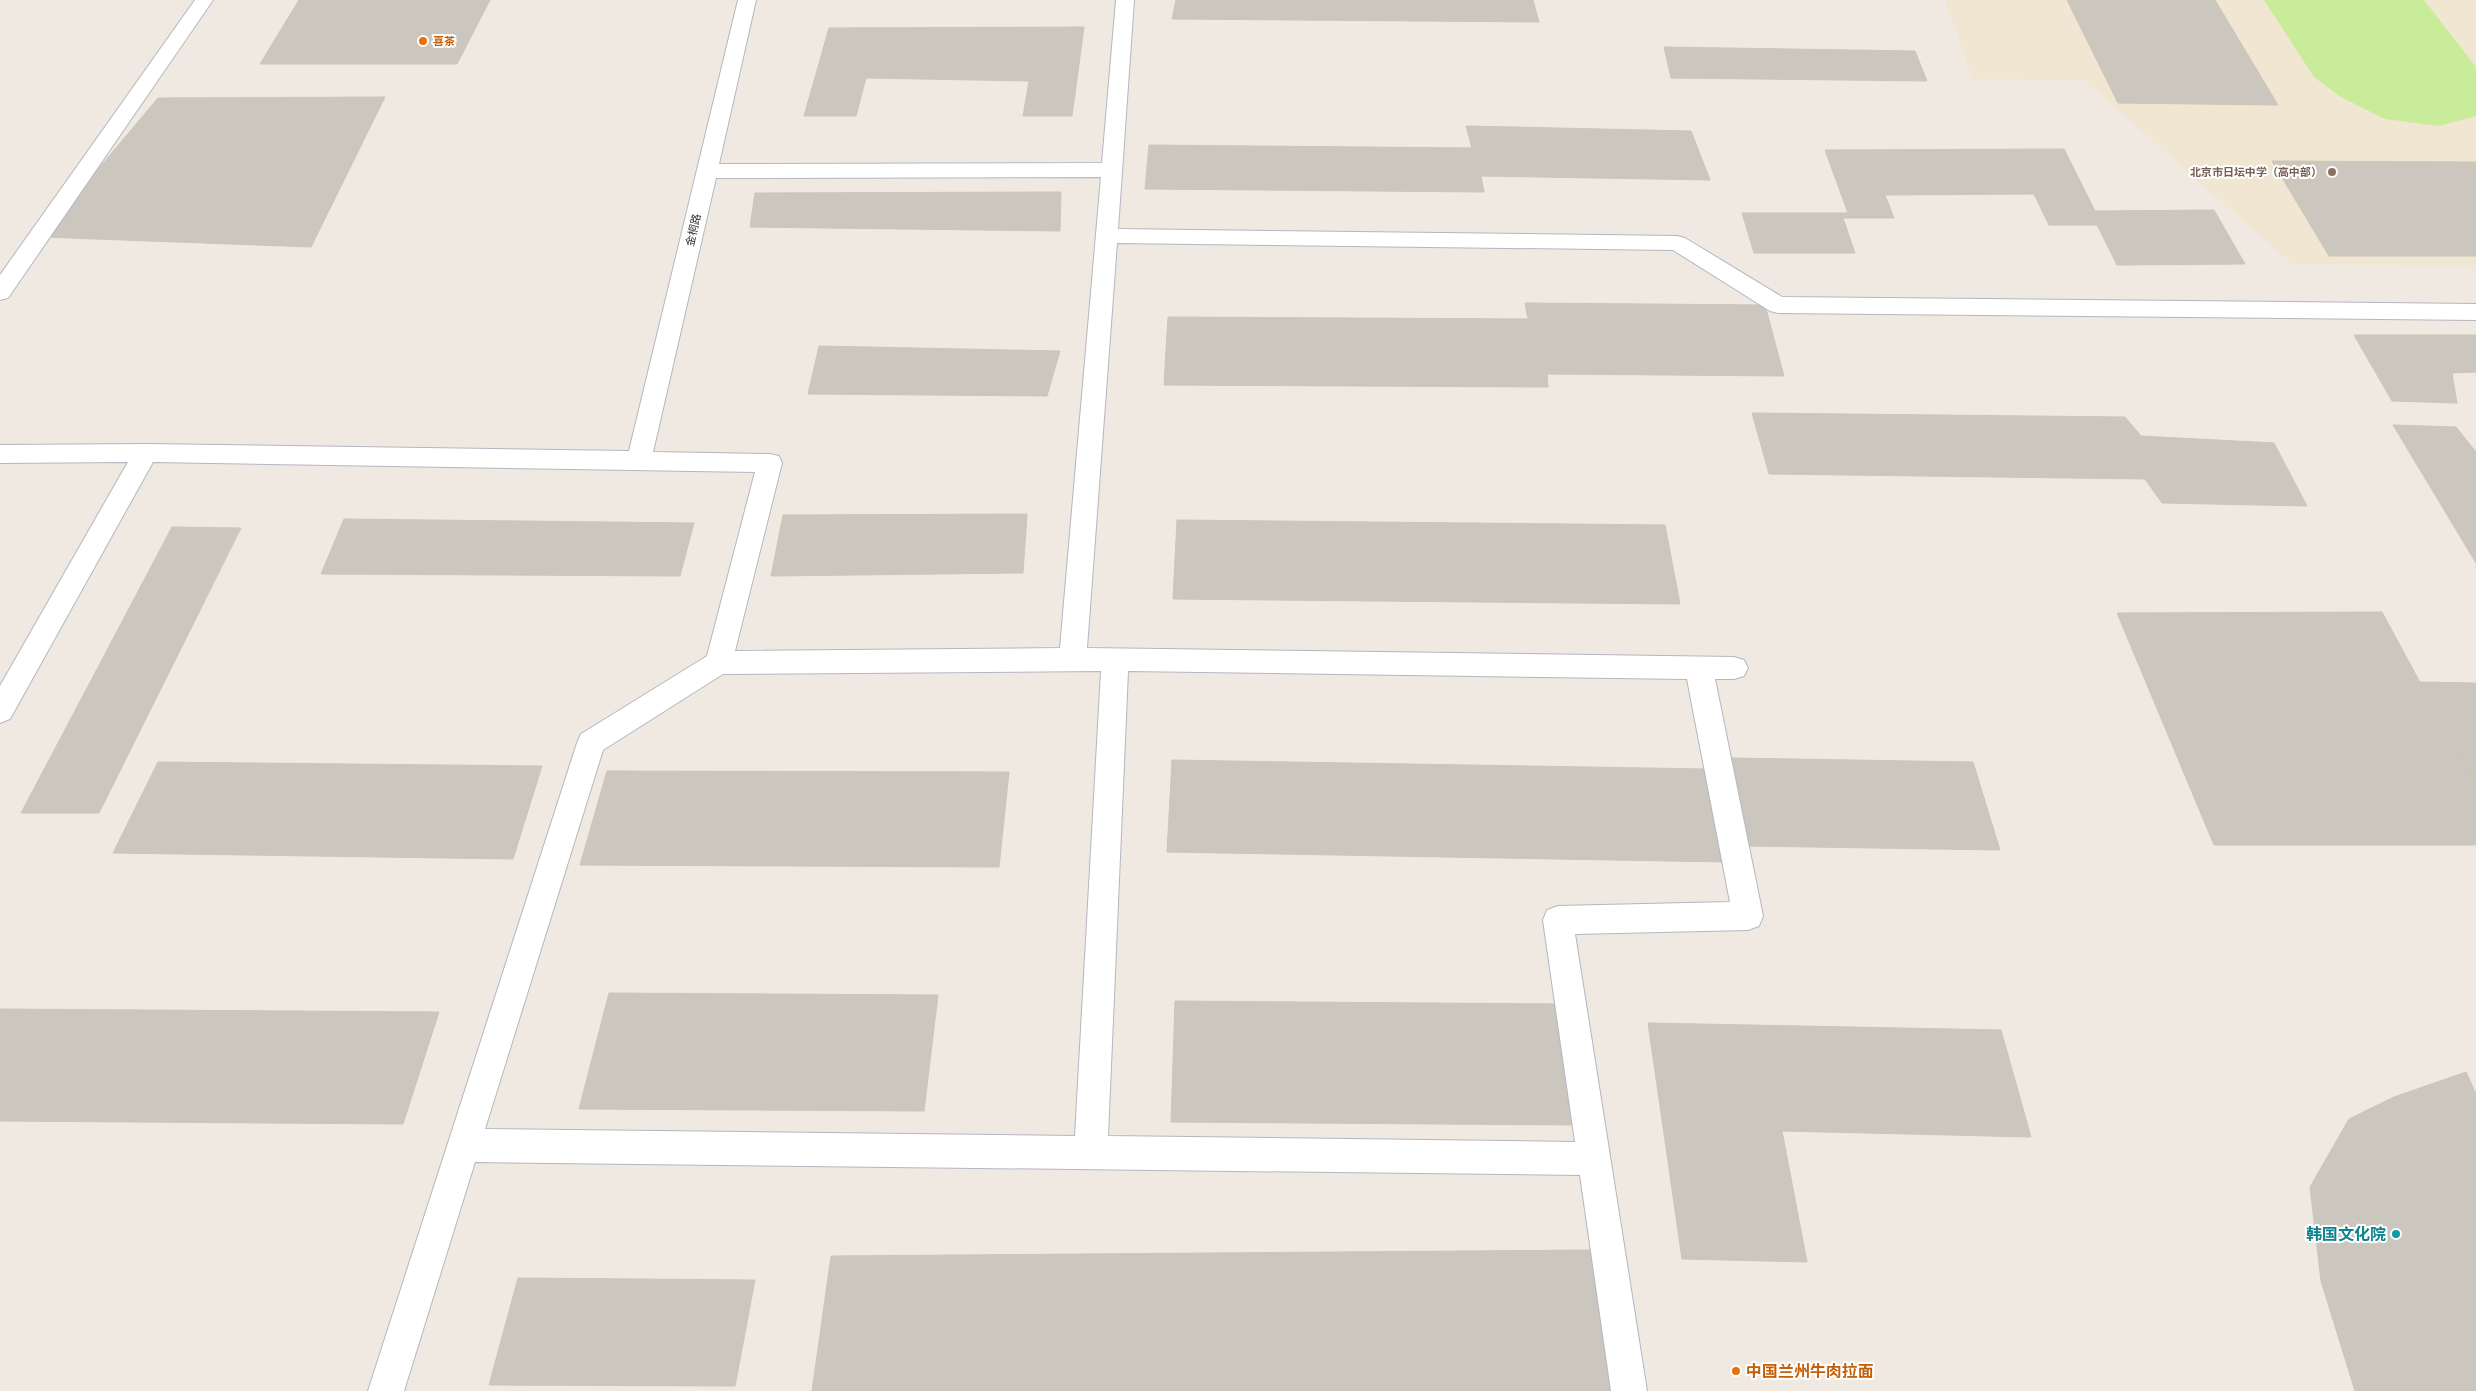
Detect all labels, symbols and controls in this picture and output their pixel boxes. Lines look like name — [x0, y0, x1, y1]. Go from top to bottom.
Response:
place label: 喜茶 — [433, 33, 455, 49]
marker: 喜茶 — [417, 35, 429, 47]
place label: 北京市日坛中学（高中部） — [2190, 164, 2322, 180]
marker: 北京市日坛中学（高中部） — [2326, 166, 2338, 178]
street label: 金桐路 — [681, 212, 705, 248]
place label: 韩国文化院 — [2306, 1223, 2386, 1246]
marker: 韩国文化院 — [2390, 1228, 2402, 1240]
place label: 中国兰州牛肉拉面 — [1746, 1360, 1874, 1383]
marker: 中国兰州牛肉拉面 — [1730, 1365, 1742, 1377]

